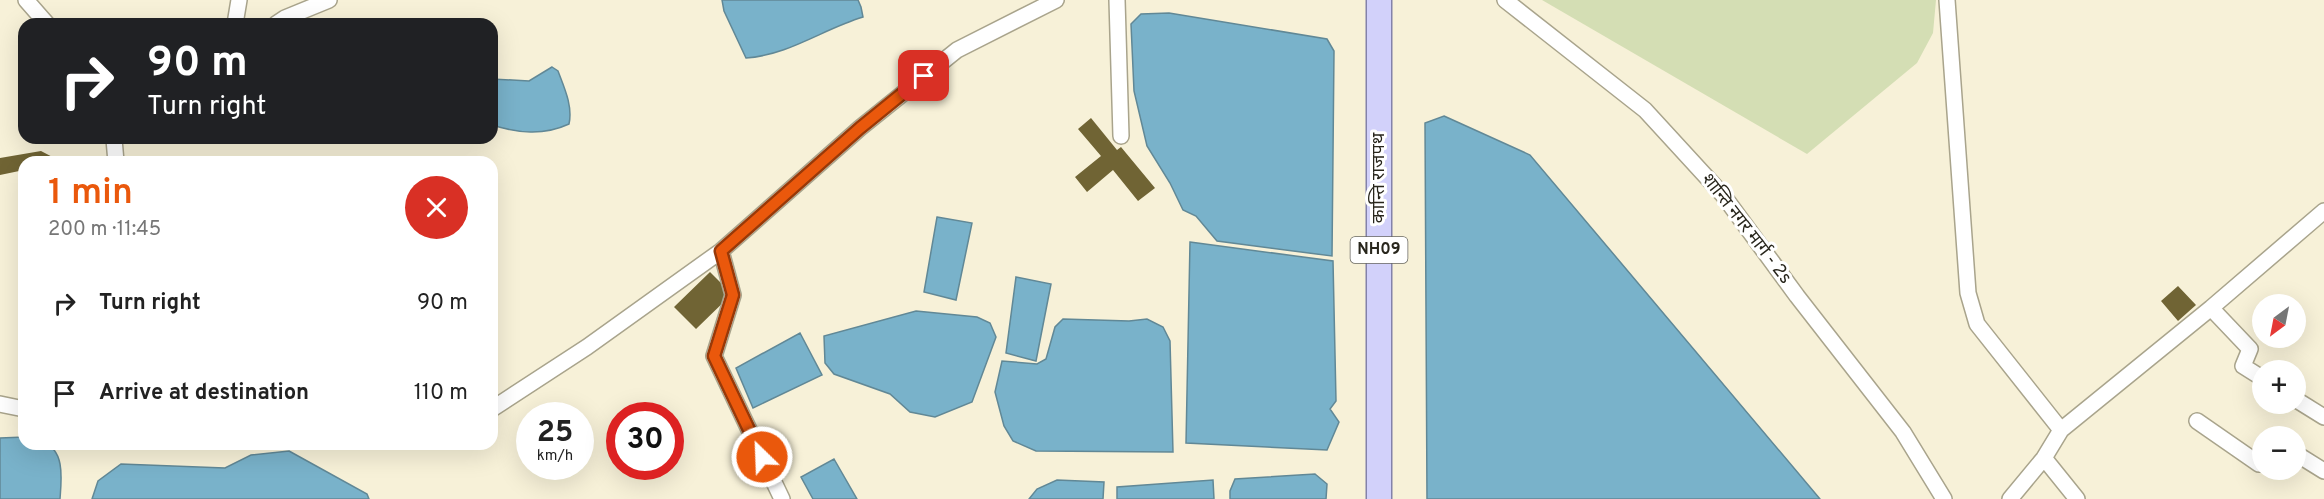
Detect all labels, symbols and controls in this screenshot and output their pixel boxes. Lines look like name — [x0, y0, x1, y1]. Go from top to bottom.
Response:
text: 90 m — [147, 38, 248, 91]
icon: right — [48, 42, 126, 120]
pin — [898, 50, 949, 101]
icon: arrive — [907, 59, 940, 92]
text: Turn right — [147, 90, 266, 124]
street label: कान्ति राजपथ — [1368, 132, 1391, 223]
street label: शान्ति नगर मार्ग - 2s — [1696, 169, 1797, 289]
text: 1 min — [48, 171, 133, 217]
button: close — [405, 176, 468, 239]
text: 200 m · 11:45 — [48, 217, 161, 243]
road number: NH09 — [1350, 237, 1408, 263]
icon: right — [48, 287, 81, 320]
text: Turn right — [99, 290, 201, 317]
text: 90 m — [417, 290, 468, 317]
north arrow — [2252, 294, 2306, 348]
map controls — [2252, 294, 2306, 480]
button: + — [2252, 360, 2306, 414]
icon: arrive — [48, 377, 81, 410]
text: Arrive at destination — [99, 380, 309, 407]
text: 110 m — [414, 380, 468, 407]
speed limit sign: 30 — [606, 402, 684, 480]
text: 25 — [537, 415, 573, 452]
position arrow — [730, 425, 794, 489]
button: − — [2252, 426, 2306, 480]
text: km/h — [537, 447, 573, 466]

